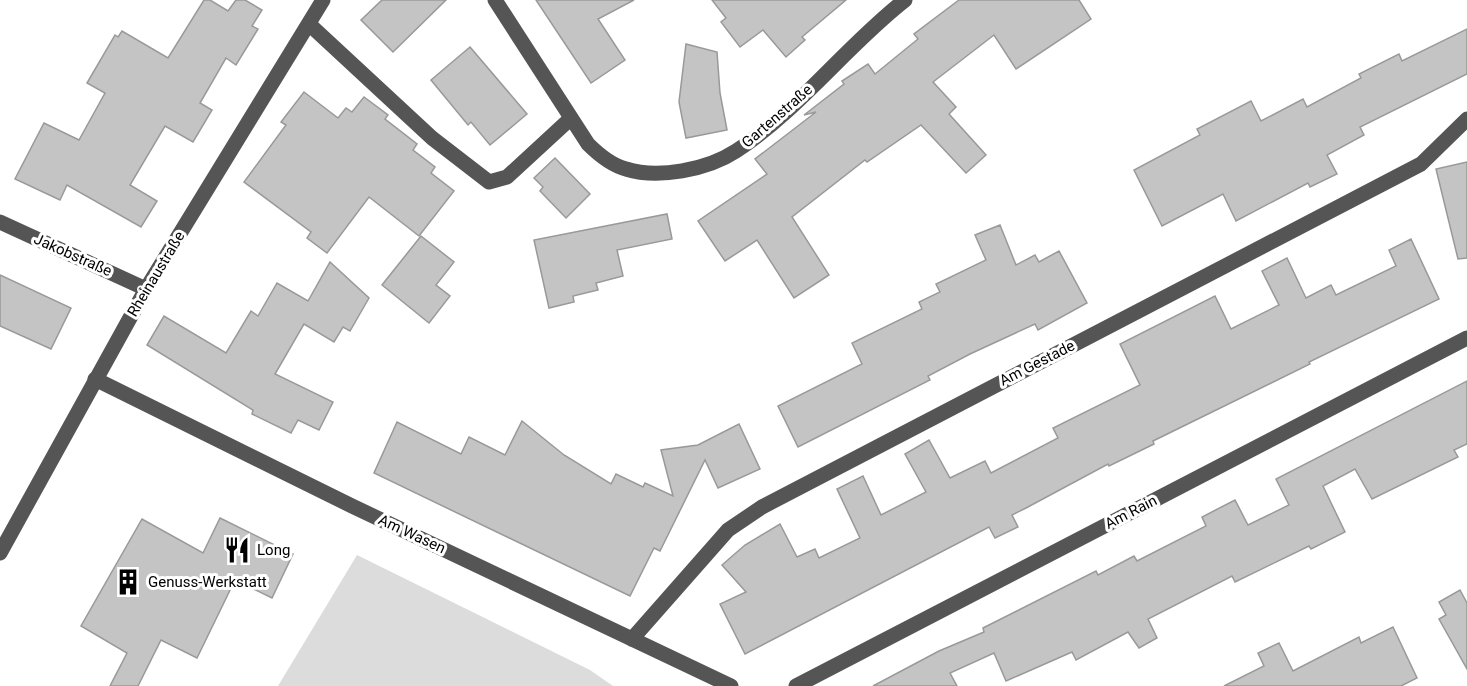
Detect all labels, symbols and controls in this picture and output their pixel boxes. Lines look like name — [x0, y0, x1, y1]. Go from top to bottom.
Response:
street label: Gartenstraße — [738, 80, 816, 151]
street label: Rheinaustraße — [123, 228, 189, 320]
street label: Jakobstraße — [31, 230, 115, 280]
street label: Am Gestade — [996, 336, 1078, 390]
street label: Am Rain — [1102, 491, 1160, 533]
street label: Am Wasen — [376, 511, 448, 557]
restaurant icon: Long — [222, 535, 252, 565]
place label: Long — [257, 541, 290, 559]
building icon: Genuss-Werkstatt — [113, 567, 143, 597]
place label: Genuss-Werkstatt — [148, 573, 267, 591]

